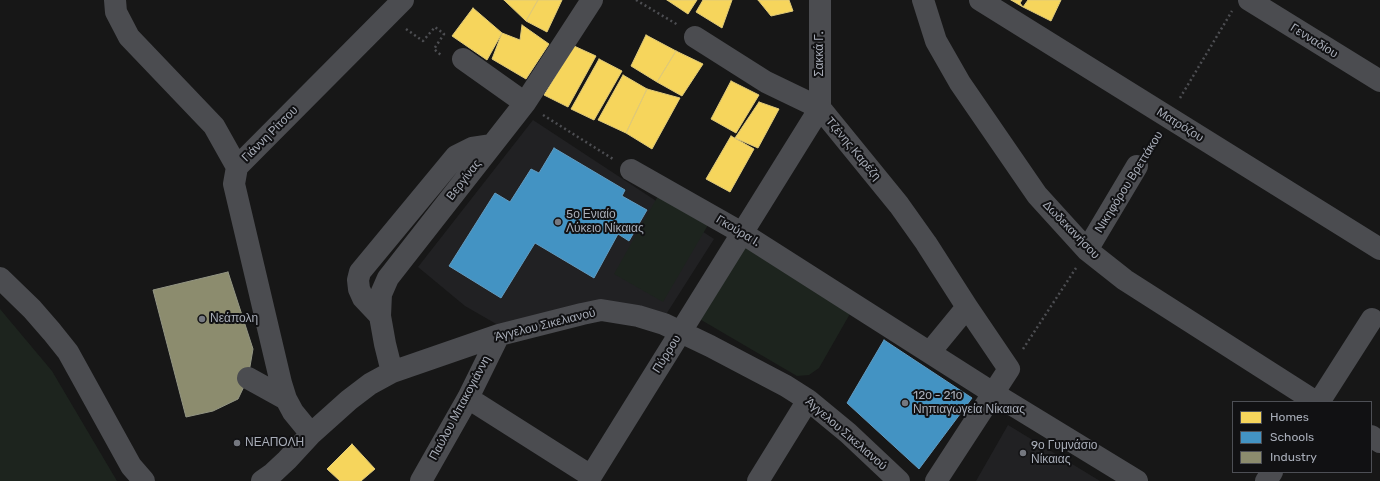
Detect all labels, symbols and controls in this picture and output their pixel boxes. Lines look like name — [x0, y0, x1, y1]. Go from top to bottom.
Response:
street label: Γενναδίου — [1288, 21, 1340, 61]
street label: Σακκά Γ. — [813, 31, 827, 77]
street label: Γιάννη Ρίτσου — [239, 103, 301, 165]
street label: Ματρόζου — [1154, 105, 1206, 145]
street label: Τζένης Καρέζη — [822, 114, 884, 184]
street label: Νικηφόρου Βρεττάκου — [1092, 129, 1166, 235]
street label: Βεργίνας — [444, 157, 484, 203]
street label: Δωδεκανήσου — [1040, 198, 1102, 262]
place label: 5ο Ενιαίο Λύκειο Νίκαιας — [566, 208, 644, 236]
street label: Γκούρα Ι. — [713, 212, 763, 250]
marker: 5ο Ενιαίο Λύκειο Νίκαιας — [553, 217, 563, 227]
street label: Άγγελου Σικελιανού — [493, 306, 597, 344]
place label: Νεάπολη — [210, 312, 258, 326]
marker: Νεάπολη — [197, 314, 207, 324]
street label: Πύρρου — [650, 332, 684, 376]
street label: Παύλου Μπακογιάννη — [426, 353, 494, 463]
place label: 12ο - 21ο Νηπιαγωγεία Νίκαιας — [913, 389, 1025, 417]
street label: Άγγελου Σικελιανού — [802, 395, 890, 473]
marker: 12ο - 21ο Νηπιαγωγεία Νίκαιας — [900, 398, 910, 408]
legend — [1232, 401, 1372, 473]
text: Homes — [1270, 410, 1309, 424]
text: Schools — [1270, 430, 1314, 444]
place label: ΝΕΑΠΟΛΗ — [245, 436, 304, 450]
marker: ΝΕΑΠΟΛΗ — [232, 438, 242, 448]
place label: 9ο Γυμνάσιο Νίκαιας — [1031, 439, 1097, 467]
marker: 9ο Γυμνάσιο Νίκαιας — [1018, 448, 1028, 458]
text: Industry — [1270, 450, 1317, 464]

